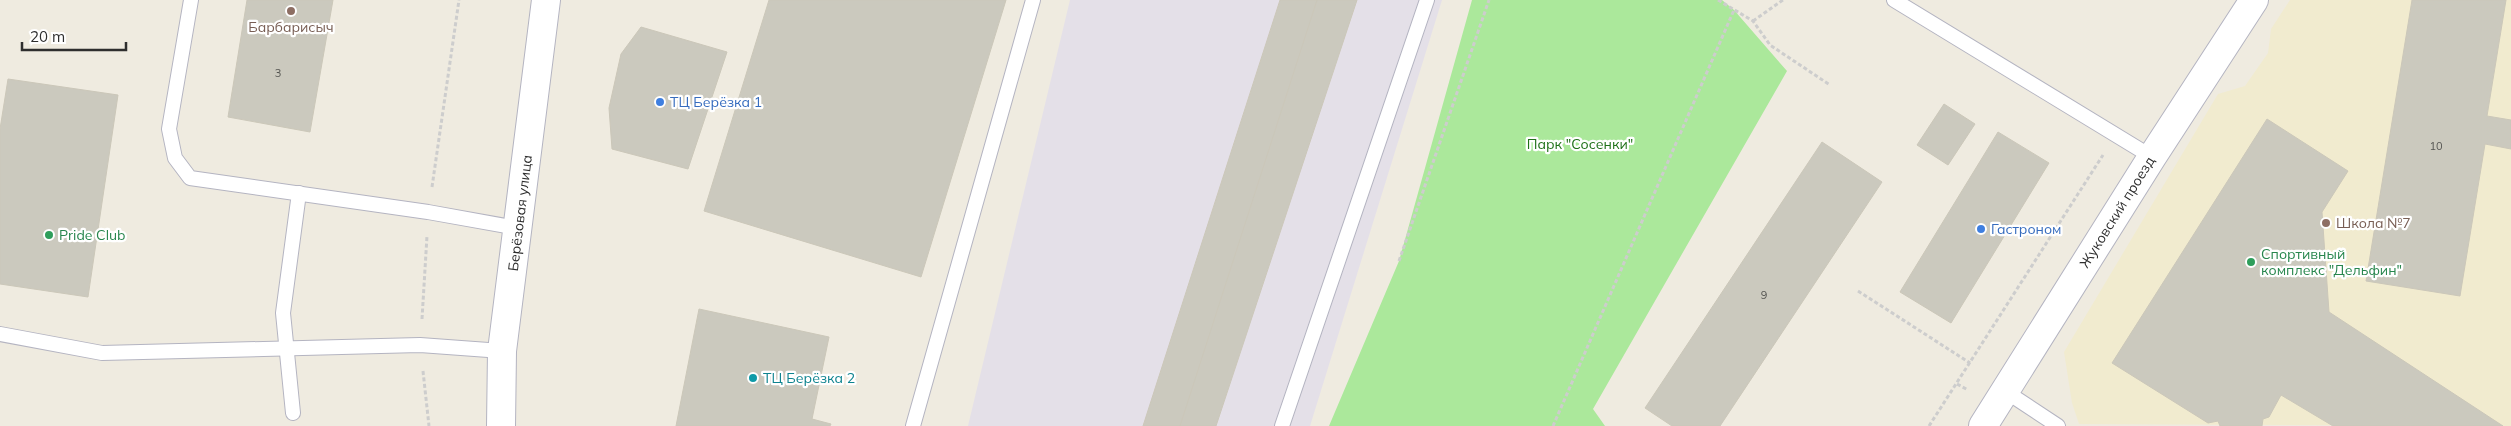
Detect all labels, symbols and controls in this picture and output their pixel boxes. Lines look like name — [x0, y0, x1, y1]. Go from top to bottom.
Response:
marker: Барбарисыч — [285, 5, 297, 17]
place label: Барбарисыч — [248, 18, 334, 36]
scale bar — [22, 20, 126, 52]
text: 20 m — [30, 27, 65, 46]
house number: 3 — [275, 66, 281, 80]
place label: ТЦ Берёзка 1 — [670, 93, 762, 111]
marker: ТЦ Берёзка 1 — [654, 96, 666, 108]
park label: Парк "Сосенки" — [1527, 135, 1633, 153]
house number: 10 — [2429, 139, 2443, 153]
street label: Жуковский проезд — [2075, 153, 2159, 271]
street label: Берёзовая улица — [504, 154, 536, 272]
place label: Школа №7 — [2336, 214, 2411, 232]
marker: Школа №7 — [2320, 217, 2332, 229]
place label: Гастроном — [1991, 220, 2061, 238]
marker: Гастроном — [1975, 223, 1987, 235]
place label: Pride Club — [59, 226, 125, 244]
marker: Pride Club — [43, 229, 55, 241]
place label: Спортивный комплекс "Дельфин" — [2261, 245, 2402, 279]
marker: Спортивный комплекс "Дельфин" — [2245, 256, 2257, 268]
house number: 9 — [1761, 288, 1767, 302]
place label: ТЦ Берёзка 2 — [763, 369, 855, 387]
marker: ТЦ Берёзка 2 — [747, 372, 759, 384]

